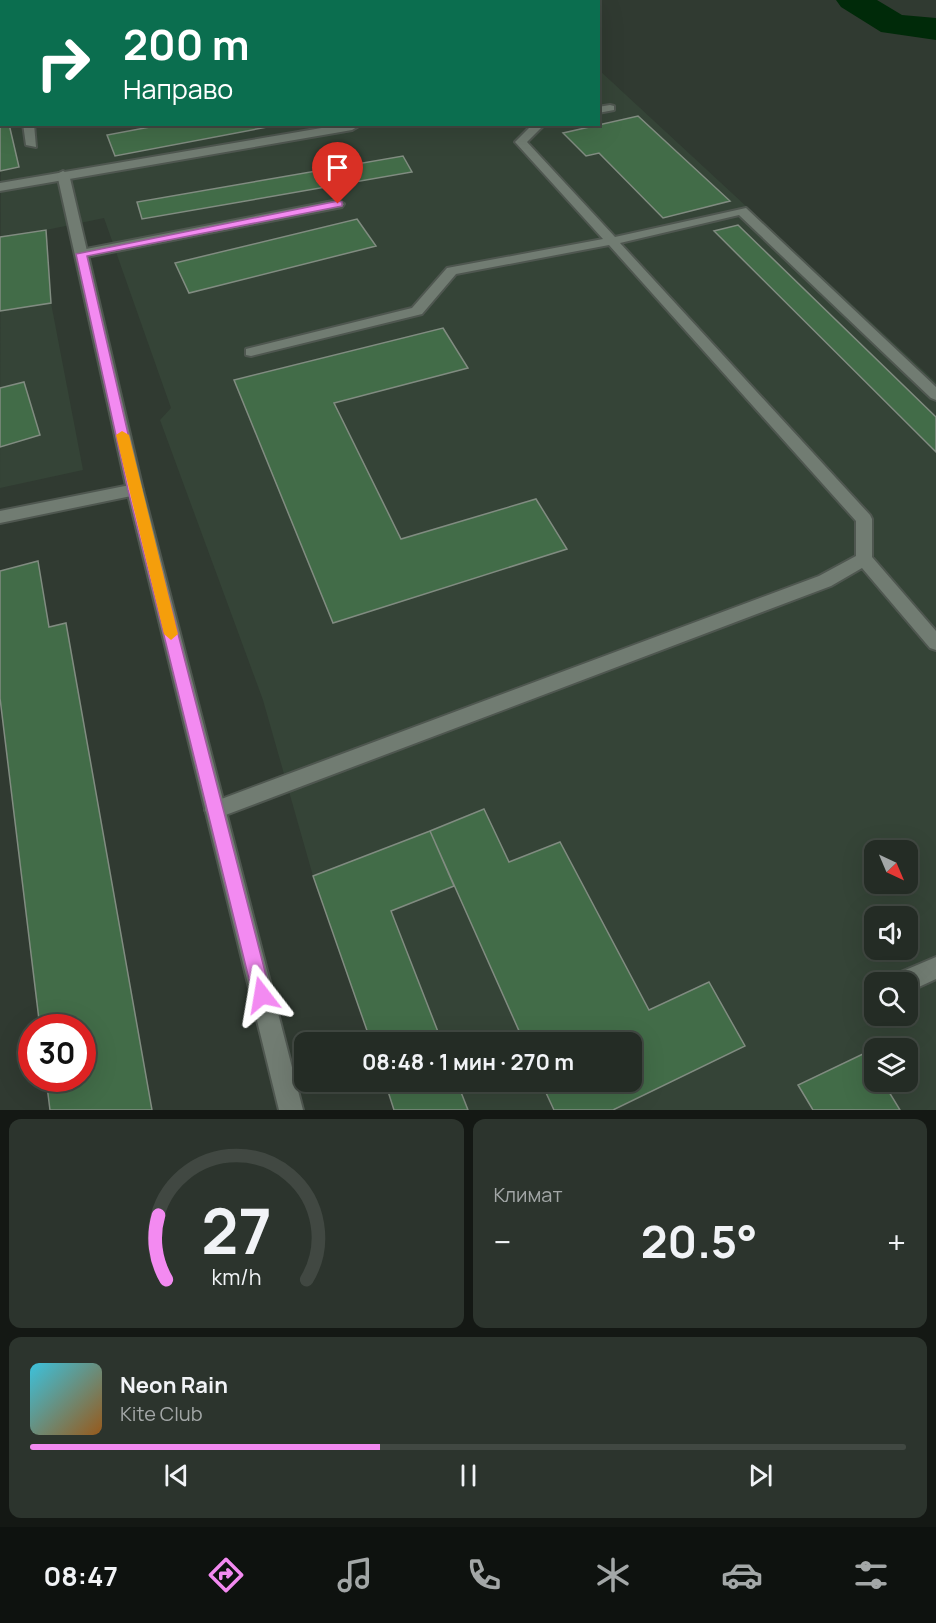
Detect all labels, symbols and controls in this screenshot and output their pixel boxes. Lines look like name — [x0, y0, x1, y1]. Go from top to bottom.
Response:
text: 200 m — [123, 15, 249, 73]
icon: right — [24, 24, 102, 102]
text: Направо — [123, 70, 233, 107]
pin — [312, 142, 363, 204]
icon: arrive — [321, 151, 354, 184]
north arrow — [864, 840, 918, 894]
map controls — [864, 840, 918, 1092]
button: sound — [864, 906, 918, 960]
position arrow — [230, 963, 294, 1027]
button: search — [864, 972, 918, 1026]
speed limit sign: 30 — [18, 1014, 96, 1092]
button: layers — [864, 1038, 918, 1092]
text: 08:48 · 1 мин · 270 m — [362, 1047, 574, 1077]
text: Климат — [494, 1181, 563, 1208]
text: 27 — [201, 1187, 271, 1273]
text: 20.5° — [641, 1210, 757, 1272]
text: − — [494, 1219, 511, 1264]
text: + — [887, 1219, 906, 1264]
text: km/h — [211, 1263, 261, 1292]
text: Neon Rain — [120, 1370, 228, 1400]
text: Kite Club — [120, 1400, 203, 1427]
icon: previous — [160, 1459, 193, 1492]
icon: pause — [452, 1459, 485, 1492]
icon: next — [744, 1459, 777, 1492]
icon: directions — [205, 1554, 247, 1596]
icon: music — [334, 1554, 376, 1596]
icon: phone — [463, 1554, 505, 1596]
icon: climate — [592, 1554, 634, 1596]
icon: car — [721, 1554, 763, 1596]
icon: filters — [850, 1554, 892, 1596]
text: 08:47 — [44, 1557, 118, 1594]

